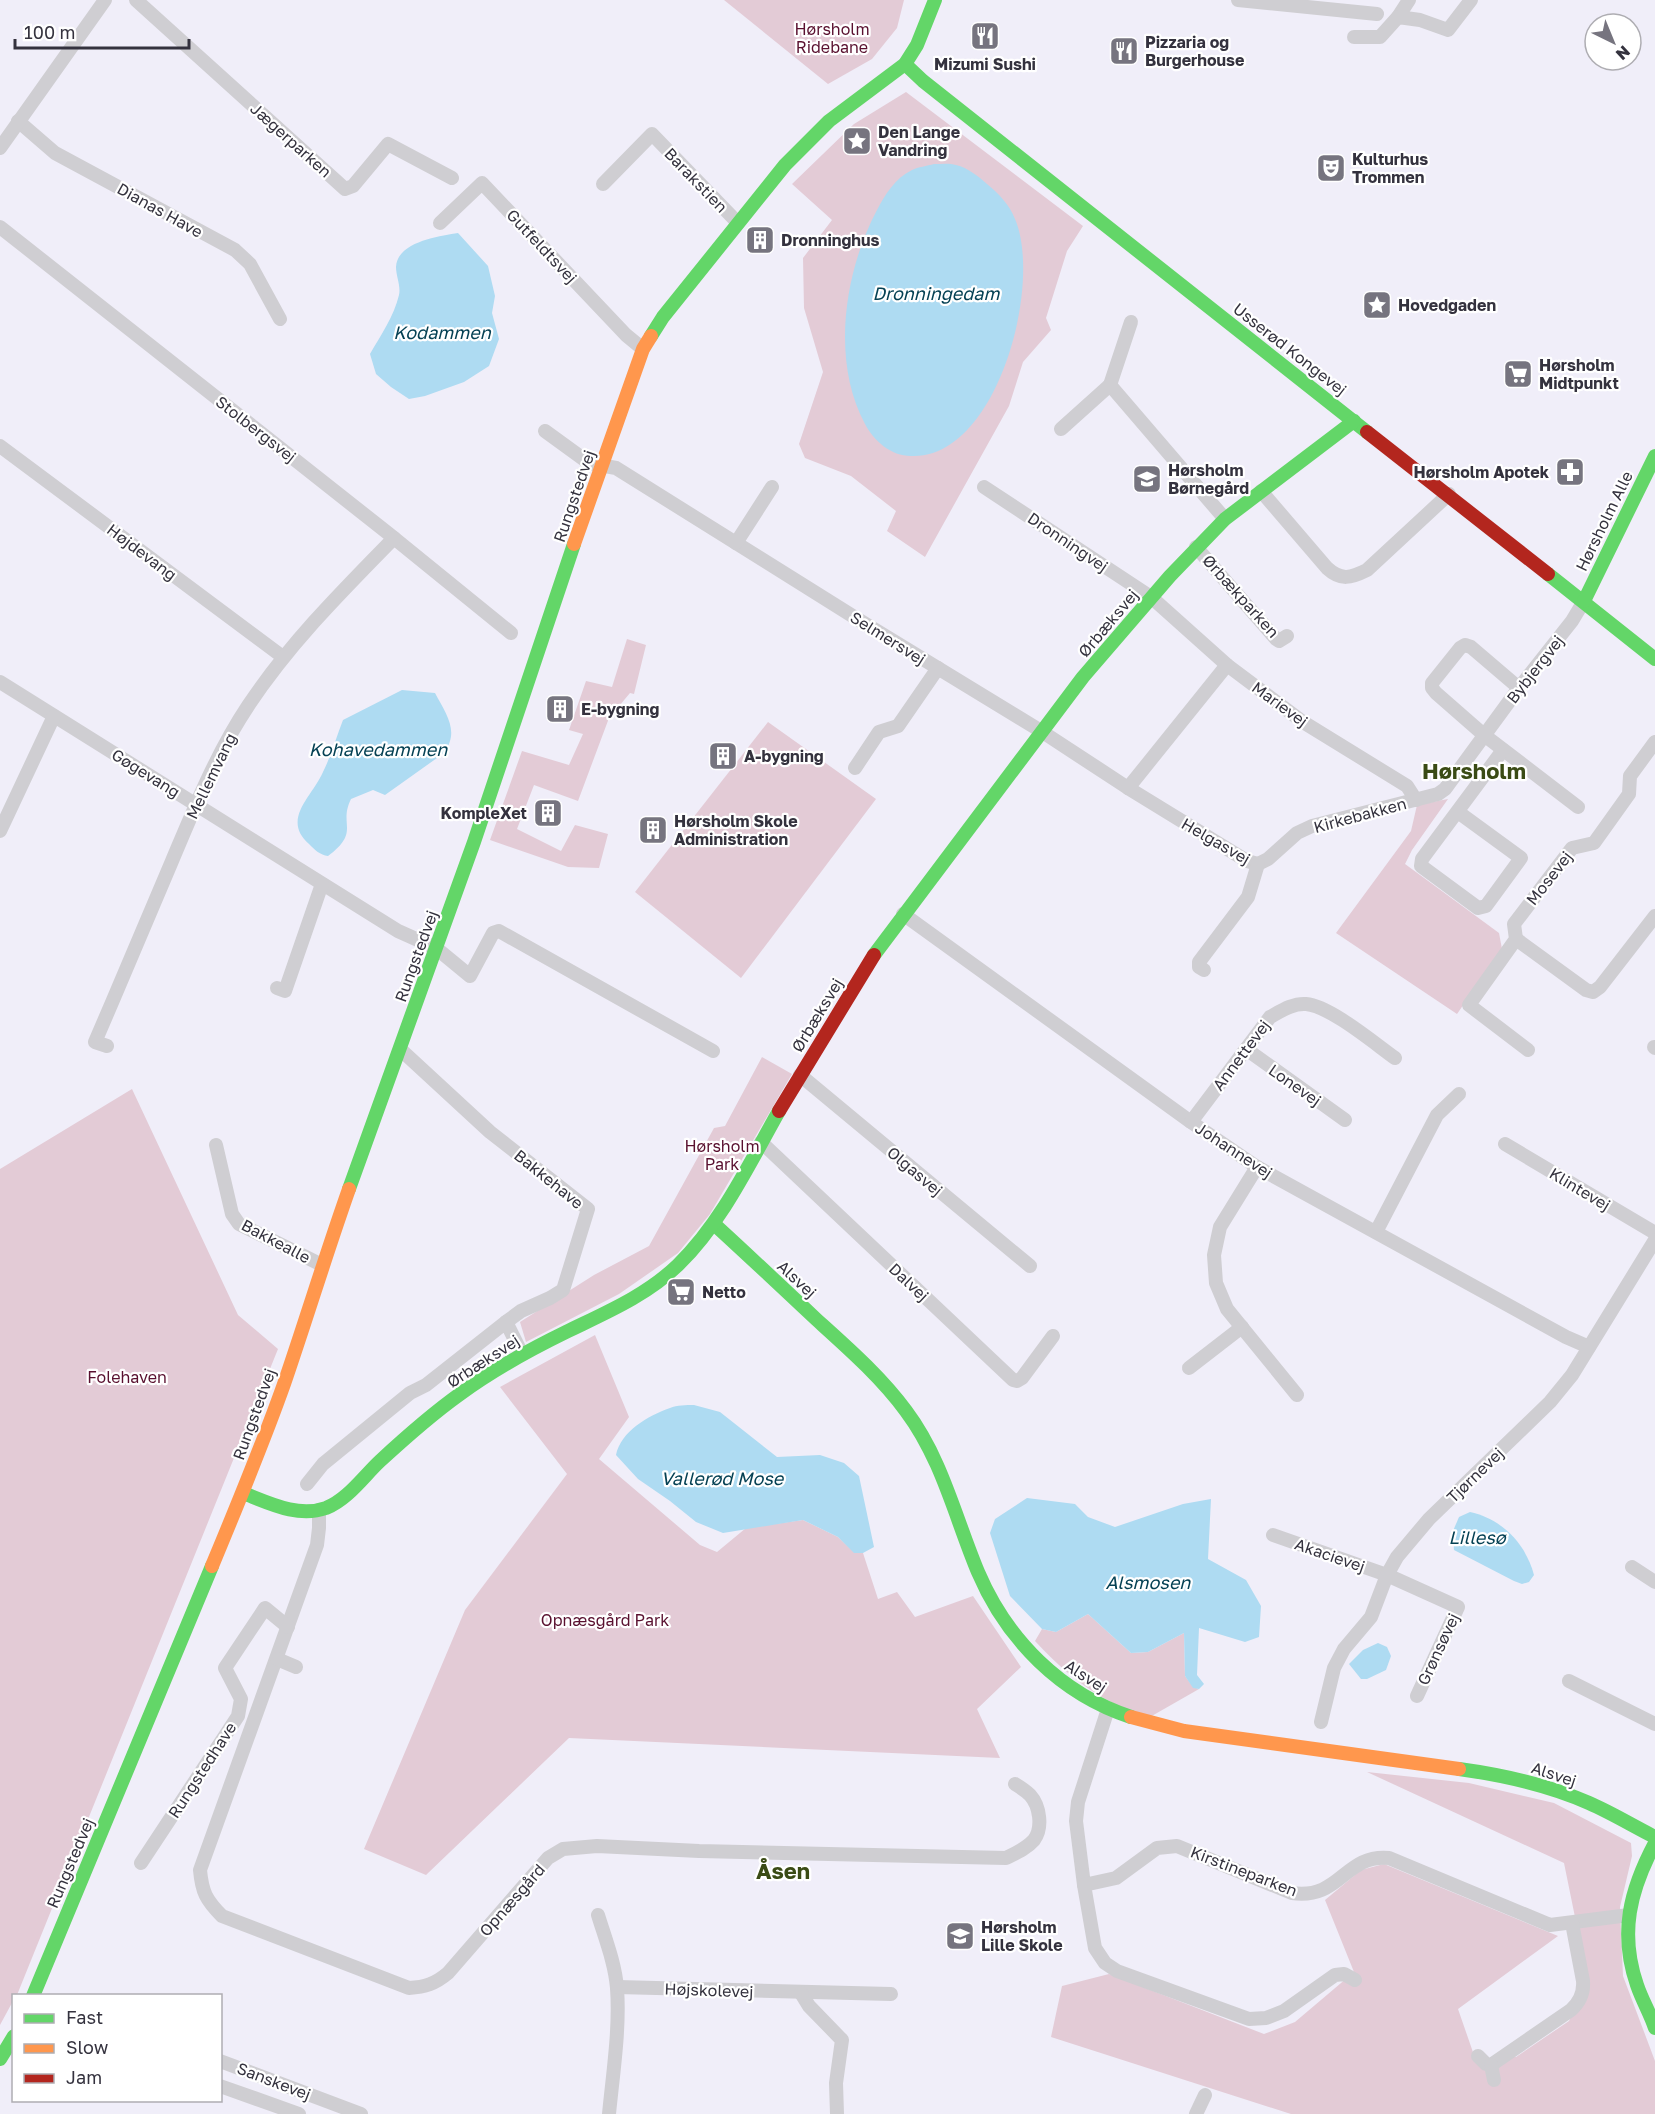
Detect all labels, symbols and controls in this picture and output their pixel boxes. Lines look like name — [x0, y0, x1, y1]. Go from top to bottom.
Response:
scale bar — [15, 12, 189, 50]
north arrow — [1583, 12, 1643, 72]
park label: Hørsholm Ridebane — [794, 19, 870, 57]
restaurant icon: Mizumi Sushi — [969, 20, 1001, 52]
text: 100 m — [24, 21, 75, 43]
place label: Pizzaria og Burgerhouse — [1145, 32, 1245, 70]
restaurant icon: Pizzaria og Burgerhouse — [1108, 35, 1140, 67]
text: N — [1612, 42, 1635, 64]
place label: Mizumi Sushi — [934, 54, 1036, 74]
street label: Jægerparken — [246, 98, 336, 182]
place label: Den Lange Vandring — [878, 122, 960, 160]
place icon: Den Lange Vandring — [841, 125, 873, 157]
street label: Barakstien — [660, 143, 732, 217]
place label: Kulturhus Trommen — [1352, 149, 1428, 187]
theatre icon: Kulturhus Trommen — [1315, 152, 1347, 184]
street label: Dianas Have — [114, 178, 206, 242]
street label: Gutfeldtsvej — [503, 205, 581, 287]
building icon: Dronninghus — [744, 224, 776, 256]
place label: Dronninghus — [781, 230, 880, 250]
water label: Dronningedam — [873, 282, 1001, 304]
place icon: Hovedgaden — [1361, 289, 1393, 321]
place label: Hovedgaden — [1398, 295, 1496, 315]
street label: Usserød Kongevej — [1229, 298, 1351, 400]
water label: Kodammen — [393, 321, 492, 343]
place label: Hørsholm Midtpunkt — [1539, 355, 1619, 393]
supermarket icon: Hørsholm Midtpunkt — [1502, 358, 1534, 390]
street label: Stolbergsvej — [212, 391, 300, 467]
street label: Rungstedvej — [549, 447, 599, 545]
pharmacy icon: Hørsholm Apotek — [1554, 456, 1586, 488]
place label: Hørsholm Børnegård — [1168, 460, 1249, 498]
place label: Hørsholm Apotek — [1414, 462, 1550, 482]
school or university icon: Hørsholm Børnegård — [1131, 463, 1163, 495]
street label: Hørsholm Alle — [1571, 468, 1637, 574]
street label: Dronningvej — [1024, 508, 1112, 576]
street label: Højdevang — [103, 519, 181, 585]
street label: Ørbækparken — [1198, 550, 1284, 642]
street label: Ørbæksvej — [1074, 585, 1142, 661]
street label: Selmersvej — [847, 607, 929, 669]
street label: Bybjergvej — [1502, 631, 1568, 707]
street label: Marievej — [1248, 677, 1312, 731]
building icon: E-bygning — [544, 693, 576, 725]
place label: E-bygning — [581, 699, 659, 719]
street label: Mellemvang — [182, 730, 240, 822]
water label: Kohavedammen — [309, 738, 448, 760]
building icon: A-bygning — [707, 740, 739, 772]
street label: Gøgevang — [108, 744, 184, 802]
place label: A-bygning — [744, 746, 824, 766]
district label: Hørsholm — [1422, 757, 1526, 784]
street label: Kirkebakken — [1311, 793, 1409, 837]
building icon: KompleXet — [532, 797, 564, 829]
place label: KompleXet — [441, 803, 527, 823]
place label: Hørsholm Skole Administration — [674, 811, 798, 849]
street label: Helgasvej — [1178, 813, 1254, 869]
building icon: Hørsholm Skole Administration — [637, 814, 669, 846]
street label: Mosevej — [1522, 847, 1576, 909]
street label: Rungstedvej — [390, 907, 442, 1005]
street label: Ørbæksvej — [787, 974, 847, 1056]
street label: Annettevej — [1208, 1016, 1274, 1094]
street label: Lonevej — [1265, 1060, 1325, 1110]
street label: Johannevej — [1192, 1118, 1276, 1182]
park label: Hørsholm Park — [684, 1136, 760, 1174]
street label: Olgasvej — [883, 1142, 947, 1200]
street label: Bakkehave — [510, 1145, 588, 1213]
street label: Klintevej — [1546, 1163, 1614, 1215]
street label: Bakkealle — [238, 1215, 314, 1267]
street label: Alsvej — [773, 1256, 821, 1302]
street label: Dalvej — [885, 1259, 933, 1305]
supermarket icon: Netto — [665, 1276, 697, 1308]
place label: Netto — [702, 1282, 746, 1302]
street label: Ørbæksvej — [443, 1330, 523, 1392]
street label: Rungstedvej — [228, 1365, 280, 1463]
park label: Folehaven — [87, 1367, 167, 1387]
street label: Tjørnevej — [1442, 1443, 1508, 1507]
water label: Vallerød Mose — [661, 1467, 785, 1489]
water label: Lillesø — [1448, 1526, 1507, 1548]
street label: Akacievej — [1292, 1534, 1368, 1576]
water label: Alsmosen — [1106, 1571, 1191, 1593]
park label: Opnæsgård Park — [541, 1610, 669, 1630]
street label: Grønsøvej — [1413, 1610, 1463, 1688]
street label: Alsvej — [1061, 1655, 1111, 1697]
street label: Rungstedhave — [164, 1718, 240, 1822]
street label: Alsvej — [1529, 1757, 1579, 1791]
street label: Rungstedvej — [42, 1815, 98, 1911]
street label: Kirstineparken — [1188, 1841, 1300, 1901]
district label: Åsen — [756, 1857, 810, 1884]
street label: Opnæsgård — [475, 1860, 549, 1940]
place label: Hørsholm Lille Skole — [981, 1917, 1063, 1955]
school or university icon: Hørsholm Lille Skole — [944, 1920, 976, 1952]
street label: Højskolevej — [664, 1978, 754, 2002]
legend — [12, 1994, 222, 2102]
text: Fast — [66, 2006, 103, 2028]
text: Slow — [66, 2036, 109, 2058]
street label: Sanskevej — [234, 2058, 314, 2104]
text: Jam — [66, 2066, 102, 2088]

